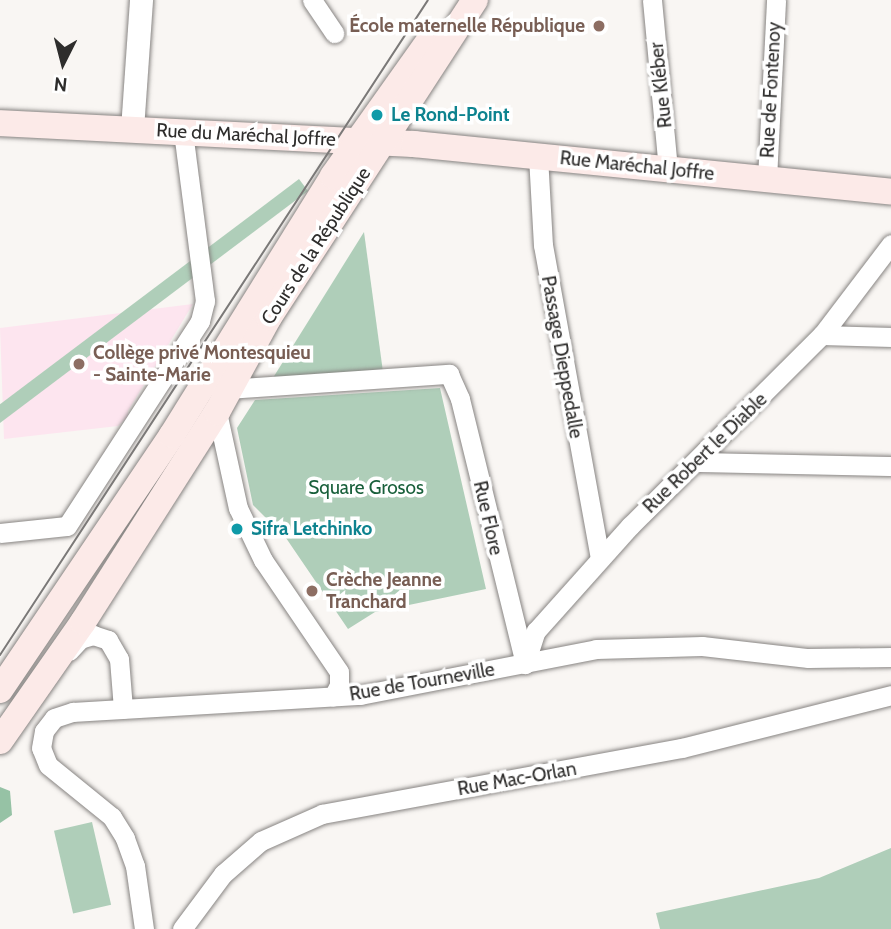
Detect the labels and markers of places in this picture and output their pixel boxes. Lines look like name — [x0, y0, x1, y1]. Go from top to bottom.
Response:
place label: École maternelle République — [349, 15, 585, 37]
marker: École maternelle République — [591, 18, 607, 34]
place label: Le Rond-Point — [391, 104, 509, 126]
marker: Le Rond-Point — [369, 107, 385, 123]
place label: Collège privé Montesquieu - Sainte-Marie — [93, 342, 311, 386]
marker: Collège privé Montesquieu - Sainte-Marie — [71, 356, 87, 372]
place label: Sifra Letchinko — [251, 518, 372, 540]
marker: Sifra Letchinko — [229, 521, 245, 537]
place label: Crèche Jeanne Tranchard — [326, 569, 442, 613]
marker: Crèche Jeanne Tranchard — [304, 583, 320, 599]

